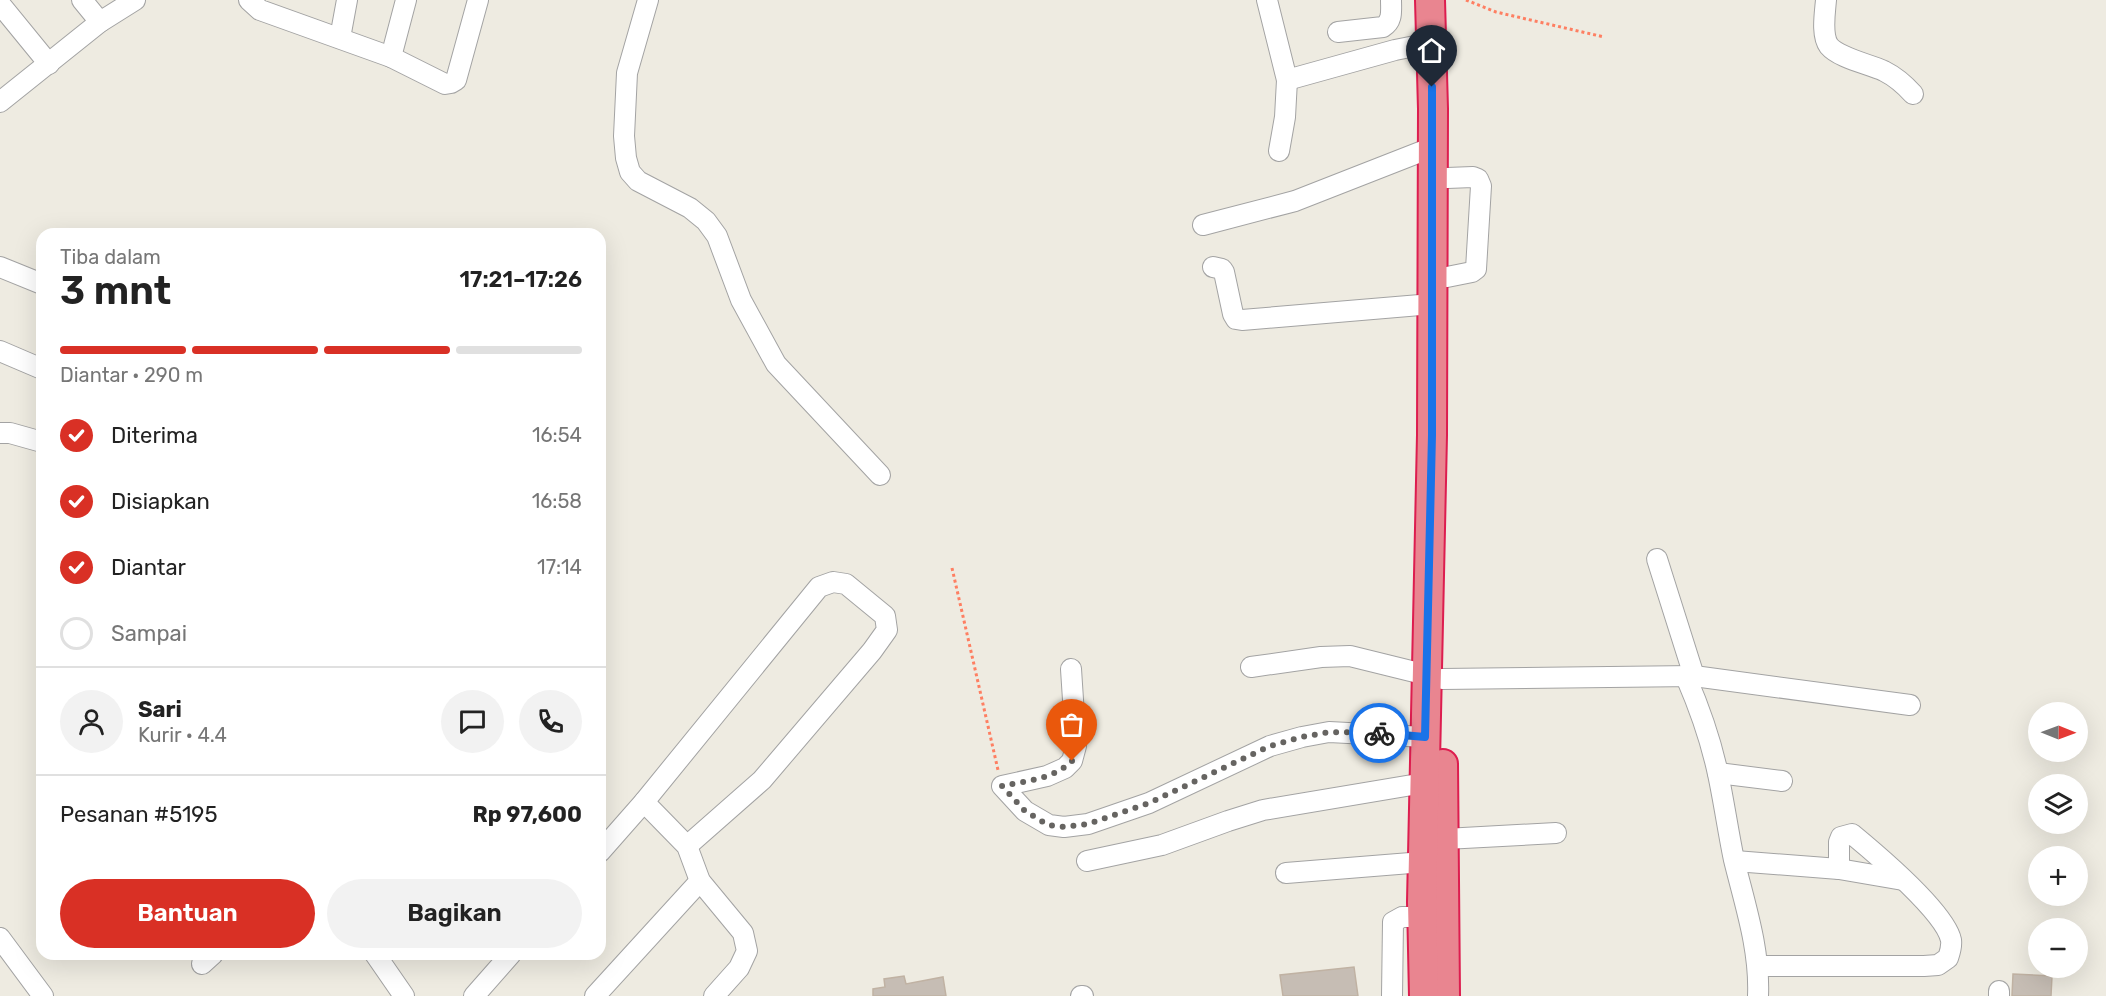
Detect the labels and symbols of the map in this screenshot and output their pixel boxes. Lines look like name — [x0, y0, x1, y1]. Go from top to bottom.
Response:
pin — [1406, 25, 1457, 87]
pin — [1046, 699, 1097, 761]
north arrow — [2028, 702, 2088, 762]
courier — [1349, 703, 1409, 763]

